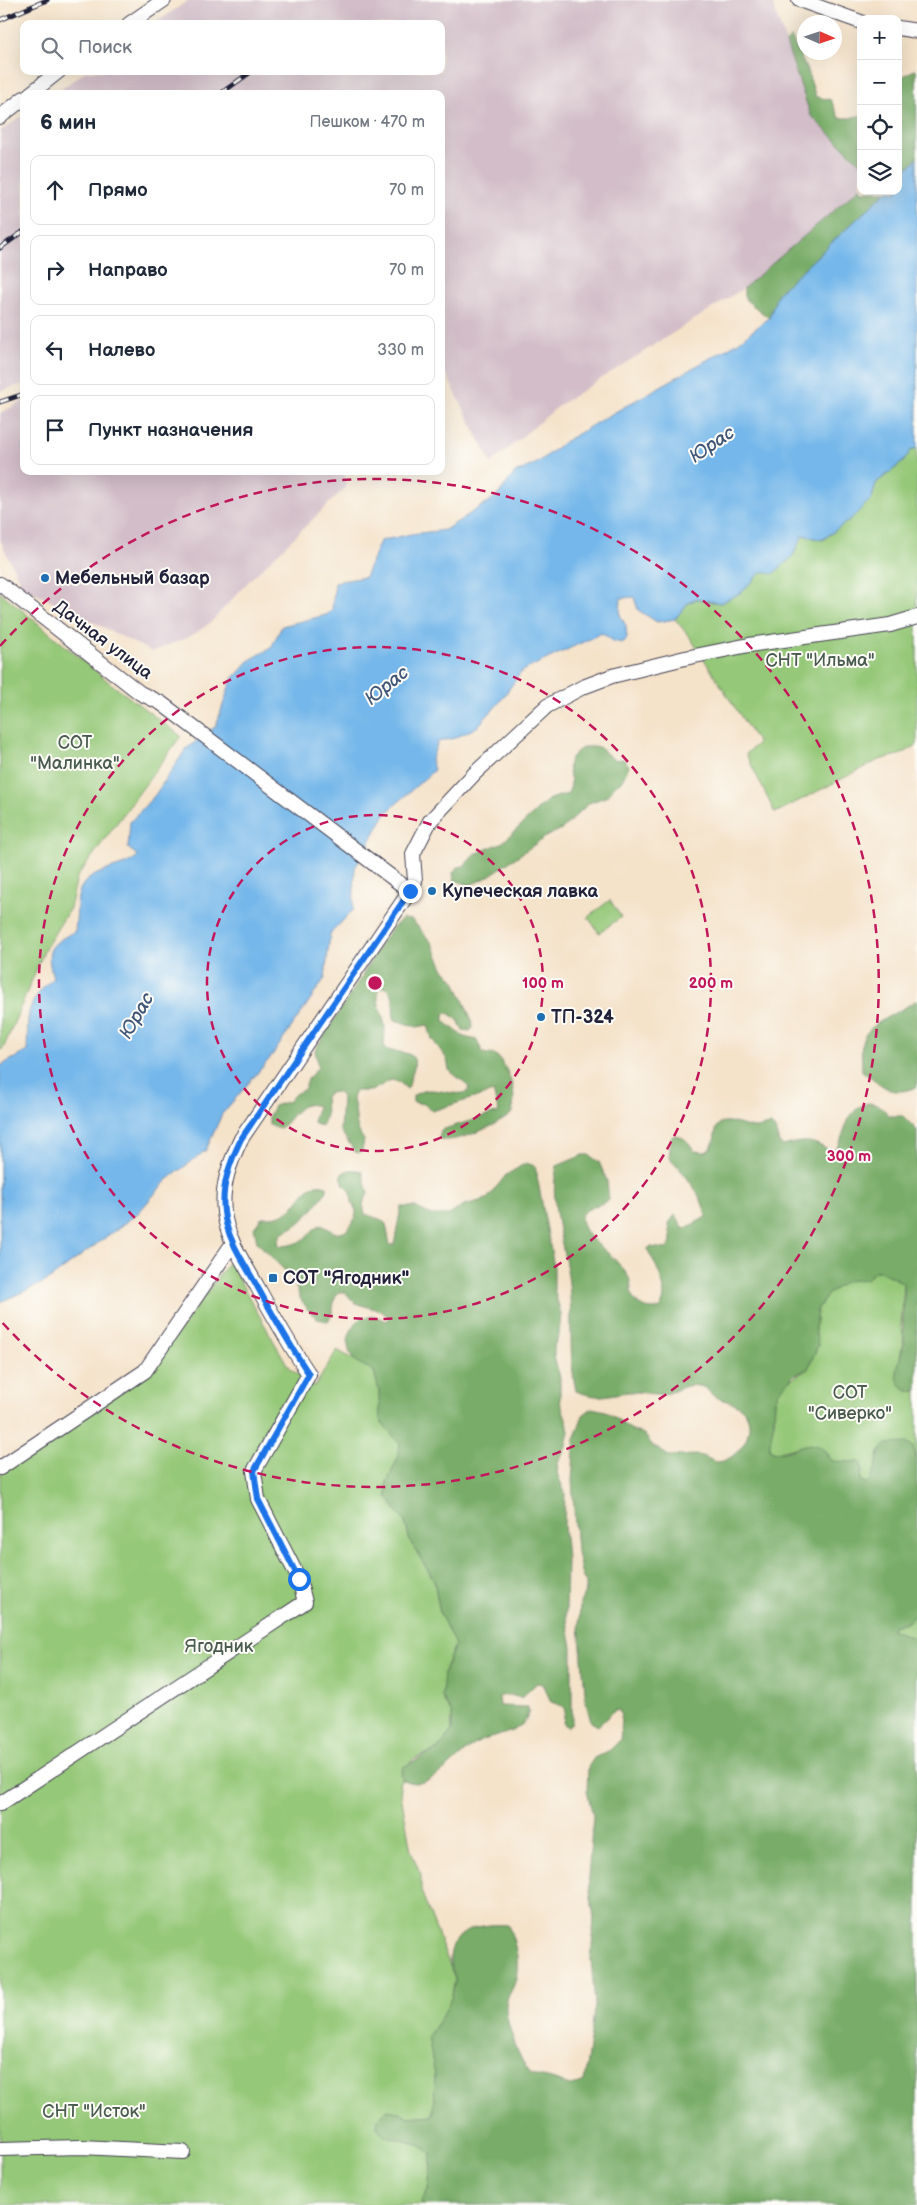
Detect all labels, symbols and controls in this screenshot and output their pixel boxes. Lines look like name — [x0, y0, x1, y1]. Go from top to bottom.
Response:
north arrow — [797, 15, 842, 60]
map controls — [857, 15, 902, 195]
button: + — [857, 15, 902, 60]
search box — [20, 20, 445, 75]
icon: search — [38, 34, 66, 62]
text: Поиск — [78, 36, 132, 59]
button: − — [857, 60, 902, 105]
button: locate — [857, 105, 902, 150]
text: 6 мин — [40, 110, 96, 135]
text: Пешком · 470 m — [310, 113, 425, 132]
button: layers — [857, 150, 902, 195]
icon: ahead — [41, 176, 69, 204]
text: Прямо — [88, 179, 148, 202]
text: 70 m — [389, 181, 424, 200]
icon: right — [41, 256, 69, 284]
text: Направо — [88, 259, 168, 282]
text: 70 m — [389, 261, 424, 280]
icon: left — [41, 336, 69, 364]
text: Налево — [88, 339, 155, 362]
text: 330 m — [377, 341, 424, 360]
icon: arrive — [41, 416, 69, 444]
text: Пункт назначения — [88, 419, 253, 442]
water label: Юрас — [685, 421, 740, 468]
place label: Мебельный базар — [55, 568, 210, 589]
marker: Мебельный базар — [39, 572, 51, 584]
street label: Дачная улица — [49, 596, 157, 684]
park label: СНТ "Ильма" — [765, 650, 875, 671]
water label: Юрас — [360, 661, 414, 711]
park label: СОТ "Малинка" — [30, 732, 120, 774]
route end — [399, 880, 422, 903]
place label: Купеческая лавка — [442, 881, 598, 902]
marker: Купеческая лавка — [426, 885, 438, 897]
centre of rings — [366, 974, 384, 992]
text: 100 m — [522, 974, 564, 993]
text: 200 m — [689, 974, 733, 993]
water label: Юрас — [115, 988, 160, 1043]
place label: ТП-324 — [551, 1007, 614, 1028]
marker: ТП-324 — [535, 1011, 547, 1023]
text: 300 m — [827, 1147, 871, 1166]
place label: СОТ "Ягодник" — [283, 1268, 409, 1289]
marker: СОТ "Ягодник" — [267, 1272, 279, 1284]
park label: СОТ "Сиверко" — [808, 1382, 892, 1424]
route start — [288, 1568, 311, 1591]
park label: Ягодник — [185, 1636, 254, 1657]
park label: СНТ "Исток" — [42, 2101, 146, 2122]

